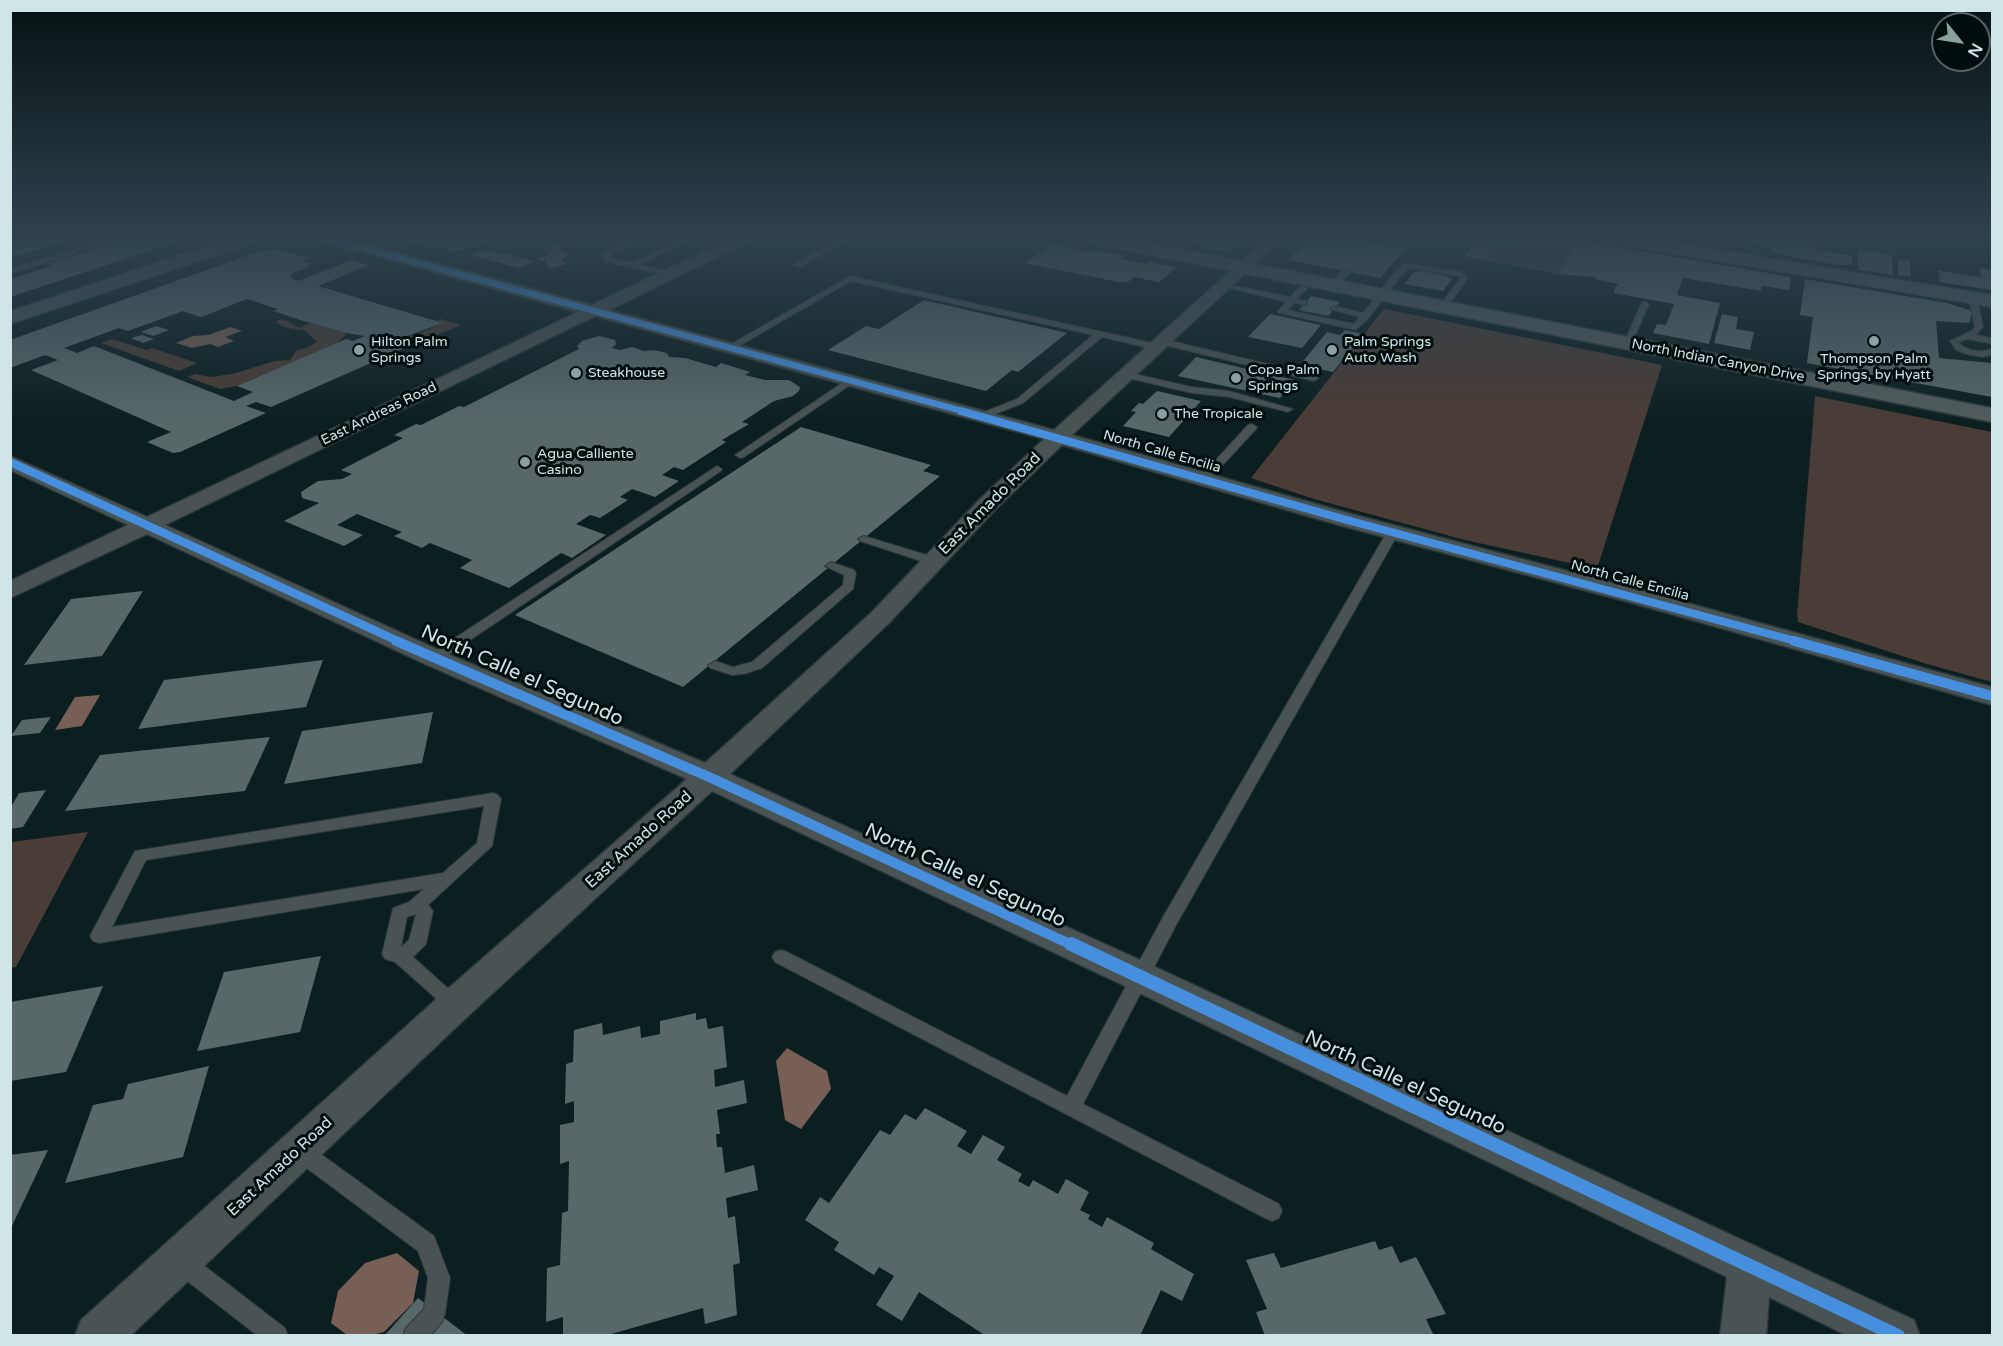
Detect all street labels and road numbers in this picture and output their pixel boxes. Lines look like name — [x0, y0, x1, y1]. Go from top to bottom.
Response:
street label: North Indian Canyon Drive — [1630, 336, 1806, 386]
street label: East Andreas Road — [318, 379, 440, 449]
street label: North Calle Encilia — [1101, 427, 1223, 477]
street label: East Amado Road — [935, 449, 1045, 559]
street label: North Calle Encilia — [1569, 557, 1691, 605]
street label: North Calle el Segundo — [417, 620, 627, 732]
street label: East Amado Road — [582, 787, 696, 893]
street label: North Calle el Segundo — [861, 819, 1069, 933]
street label: North Calle el Segundo — [1301, 1026, 1509, 1140]
street label: East Amado Road — [223, 1113, 337, 1221]

